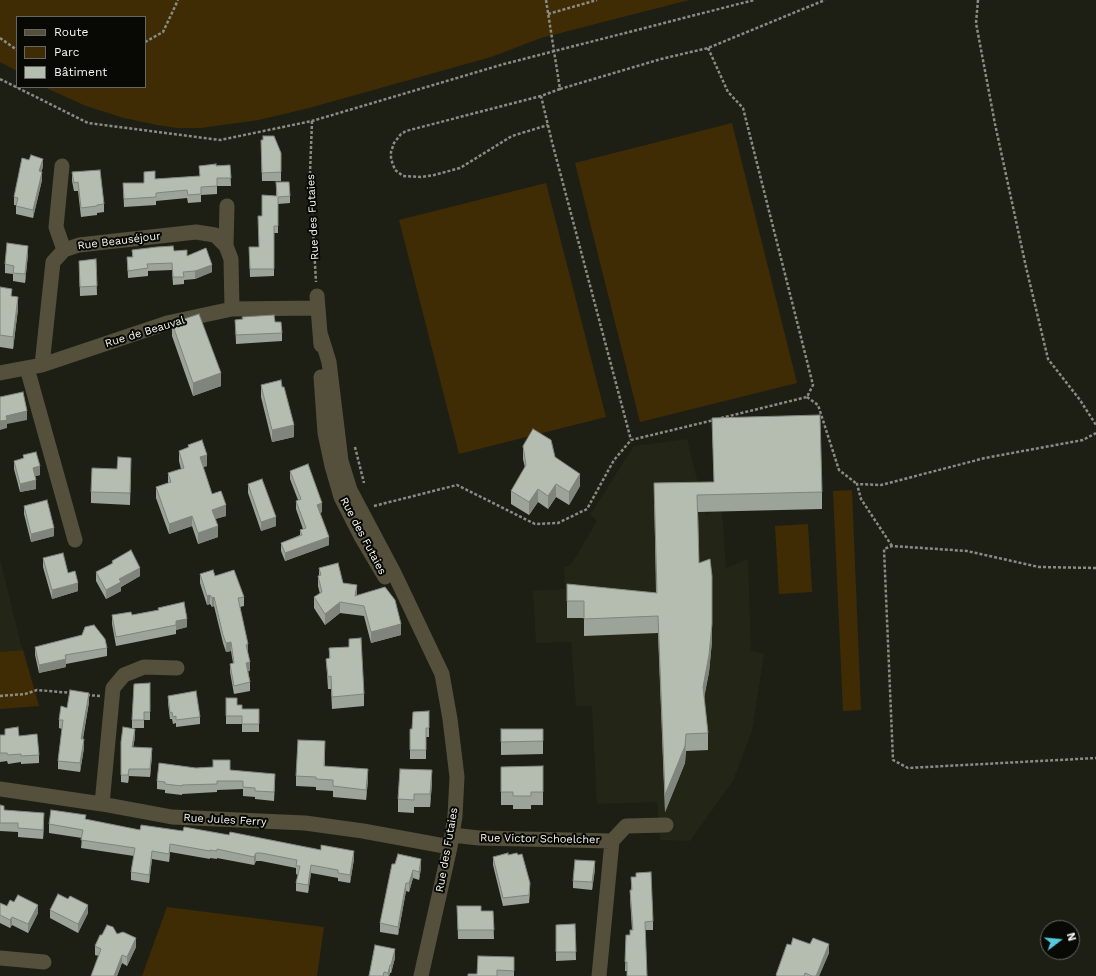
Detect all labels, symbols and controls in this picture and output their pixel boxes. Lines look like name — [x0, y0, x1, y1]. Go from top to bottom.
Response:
legend — [16, 16, 146, 88]
text: Route — [54, 25, 88, 39]
text: Parc — [54, 45, 80, 59]
text: Bâtiment — [54, 65, 107, 79]
street label: Rue des Futaies — [304, 174, 322, 260]
street label: Rue Beauséjour — [77, 229, 161, 253]
street label: Rue de Beauval — [103, 314, 187, 350]
street label: Rue des Futaies — [337, 495, 389, 577]
street label: Rue des Futaies — [433, 807, 461, 893]
street label: Rue Jules Ferry — [183, 811, 267, 829]
street label: Rue Victor Schoelcher — [480, 831, 600, 847]
north arrow — [1040, 920, 1080, 960]
text: N — [1064, 931, 1078, 943]

